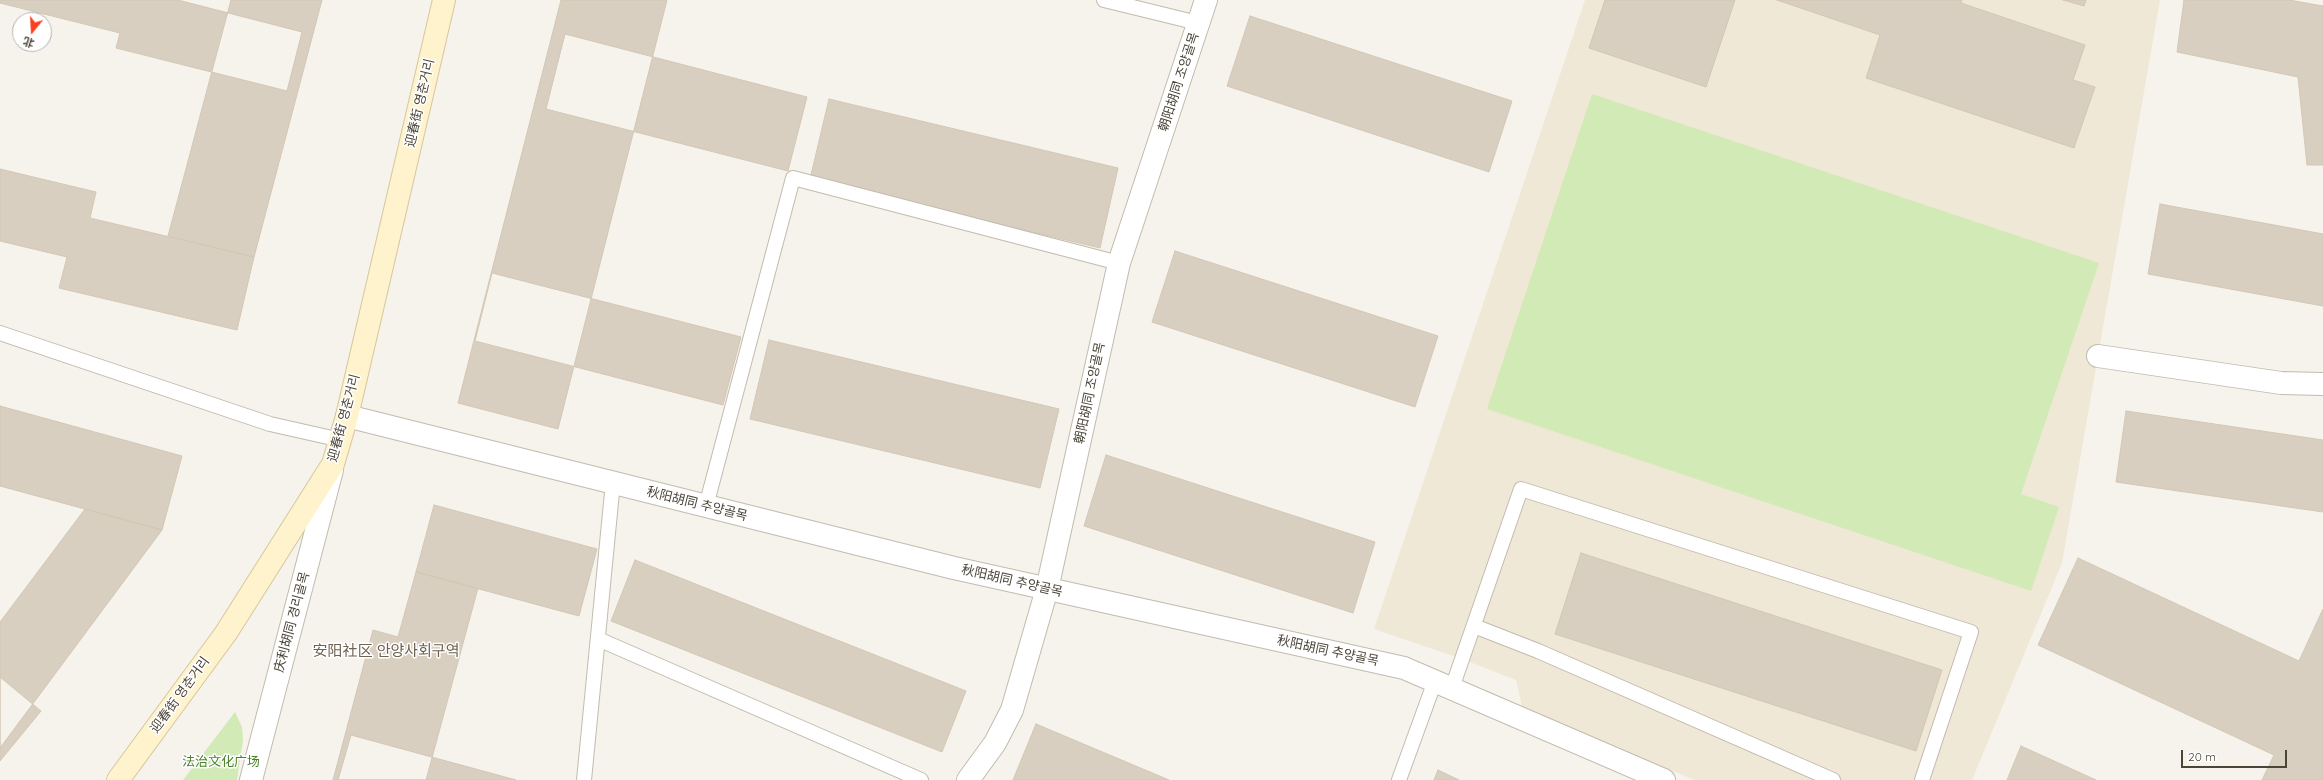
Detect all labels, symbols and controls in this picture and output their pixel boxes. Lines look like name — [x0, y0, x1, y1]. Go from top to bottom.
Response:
north arrow — [12, 12, 52, 52]
street label: 朝阳胡同 조양골목 — [1156, 30, 1202, 134]
text: 北 — [21, 34, 36, 51]
street label: 迎春街 영춘거리 — [402, 57, 438, 149]
street label: 朝阳胡同 조양골목 — [1072, 341, 1108, 445]
street label: 迎春街 영춘거리 — [325, 372, 363, 464]
street label: 秋阳胡同 추양골목 — [645, 484, 749, 524]
street label: 秋阳胡同 추양골목 — [960, 562, 1064, 600]
street label: 庆利胡同 경리골목 — [271, 570, 313, 674]
street label: 秋阳胡同 추양골목 — [1276, 633, 1380, 669]
district label: 安阳社区 안양사회구역 — [313, 642, 459, 660]
street label: 迎春街 영춘거리 — [147, 654, 213, 736]
scale bar — [2183, 742, 2289, 768]
text: 20 m — [2188, 749, 2216, 764]
park label: 法治文化广场 — [182, 754, 260, 770]

